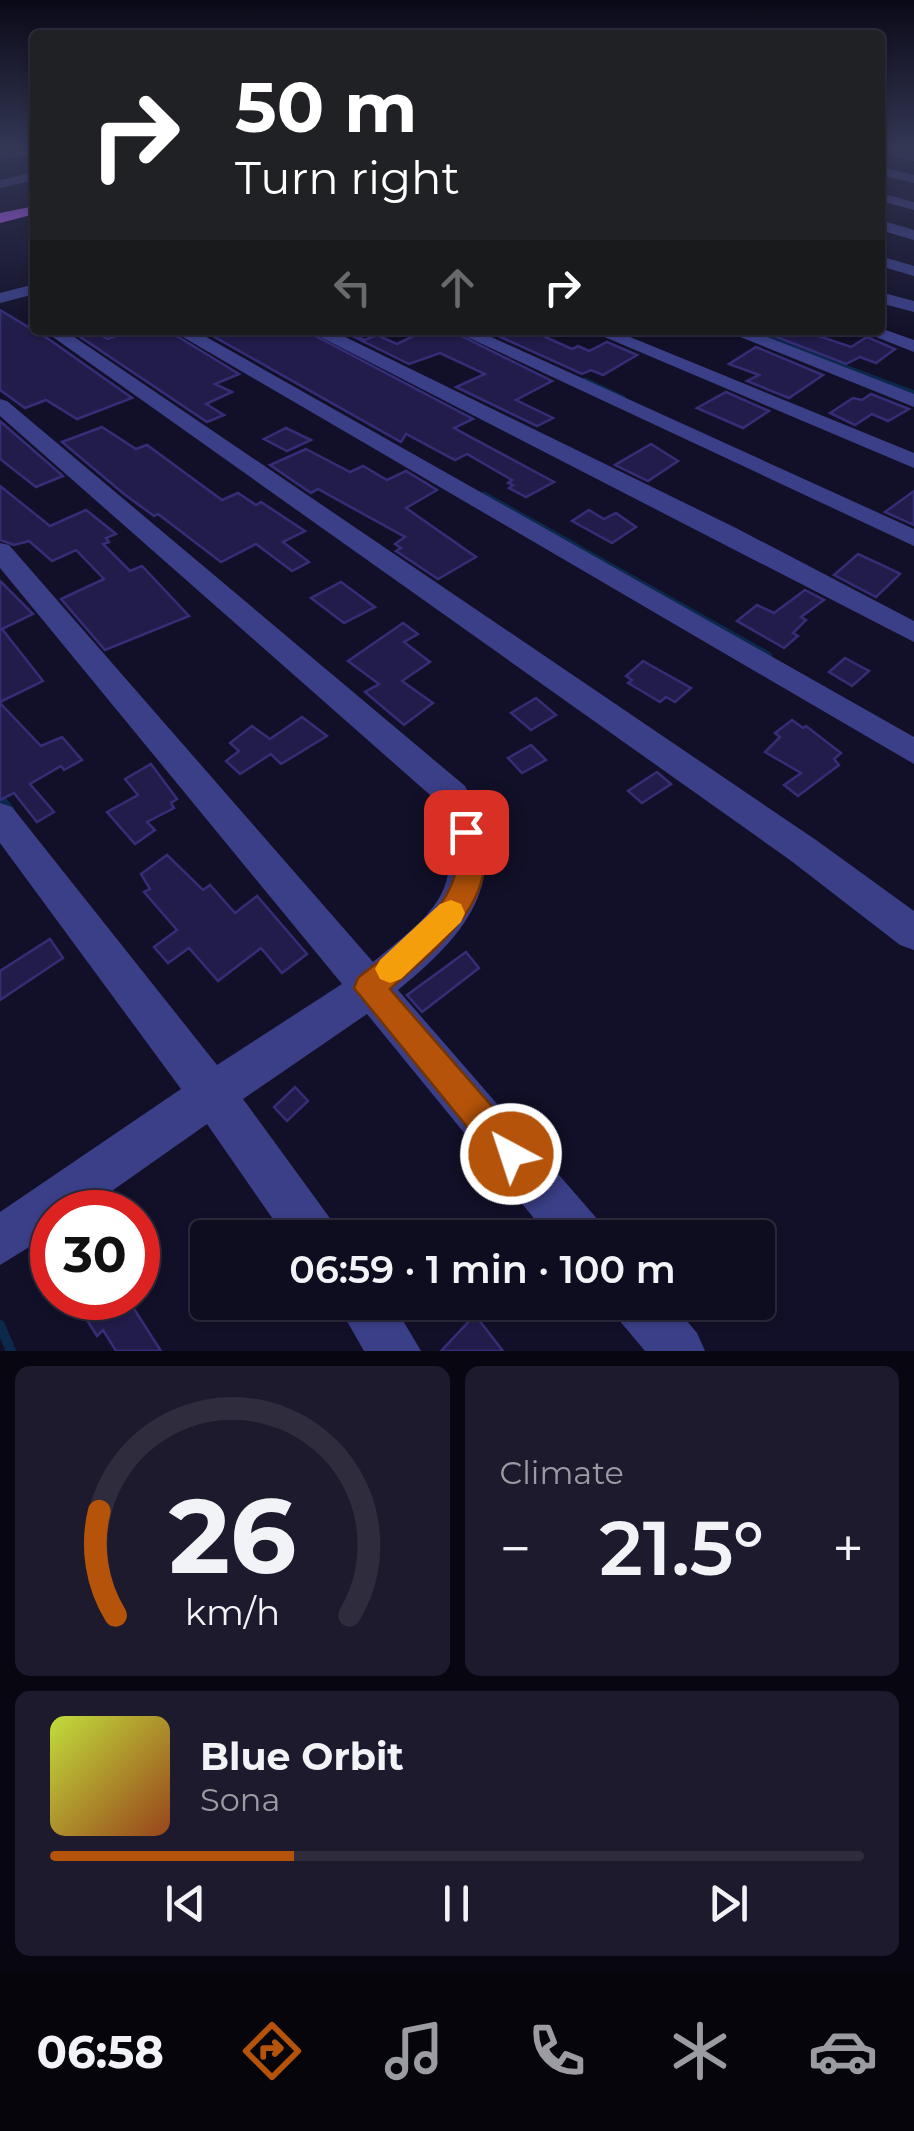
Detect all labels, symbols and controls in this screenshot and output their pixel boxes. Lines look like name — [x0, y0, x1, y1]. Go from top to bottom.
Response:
text: 50 m — [235, 64, 417, 150]
icon: right — [70, 70, 200, 200]
text: Turn right — [235, 150, 460, 205]
icon: left — [325, 260, 380, 315]
icon: ahead — [430, 260, 485, 315]
icon: right — [535, 260, 590, 315]
pin — [424, 790, 509, 875]
icon: arrive — [439, 805, 494, 860]
position arrow — [459, 1102, 563, 1206]
speed limit sign: 30 — [30, 1190, 160, 1320]
text: 06:59 · 1 min · 100 m — [289, 1246, 676, 1293]
text: Climate — [500, 1453, 624, 1492]
text: 26 — [168, 1472, 296, 1599]
text: 21.5° — [599, 1502, 764, 1594]
text: − — [500, 1515, 531, 1582]
text: + — [832, 1515, 864, 1582]
text: km/h — [185, 1590, 280, 1634]
text: Blue Orbit — [200, 1733, 404, 1780]
text: Sona — [200, 1780, 280, 1819]
icon: previous — [158, 1876, 213, 1931]
icon: pause — [429, 1876, 484, 1931]
icon: next — [701, 1876, 756, 1931]
icon: directions — [237, 2016, 307, 2086]
icon: music — [379, 2016, 449, 2086]
icon: phone — [522, 2016, 592, 2086]
icon: climate — [665, 2016, 735, 2086]
icon: car — [808, 2016, 878, 2086]
text: 06:58 — [36, 2024, 164, 2079]

